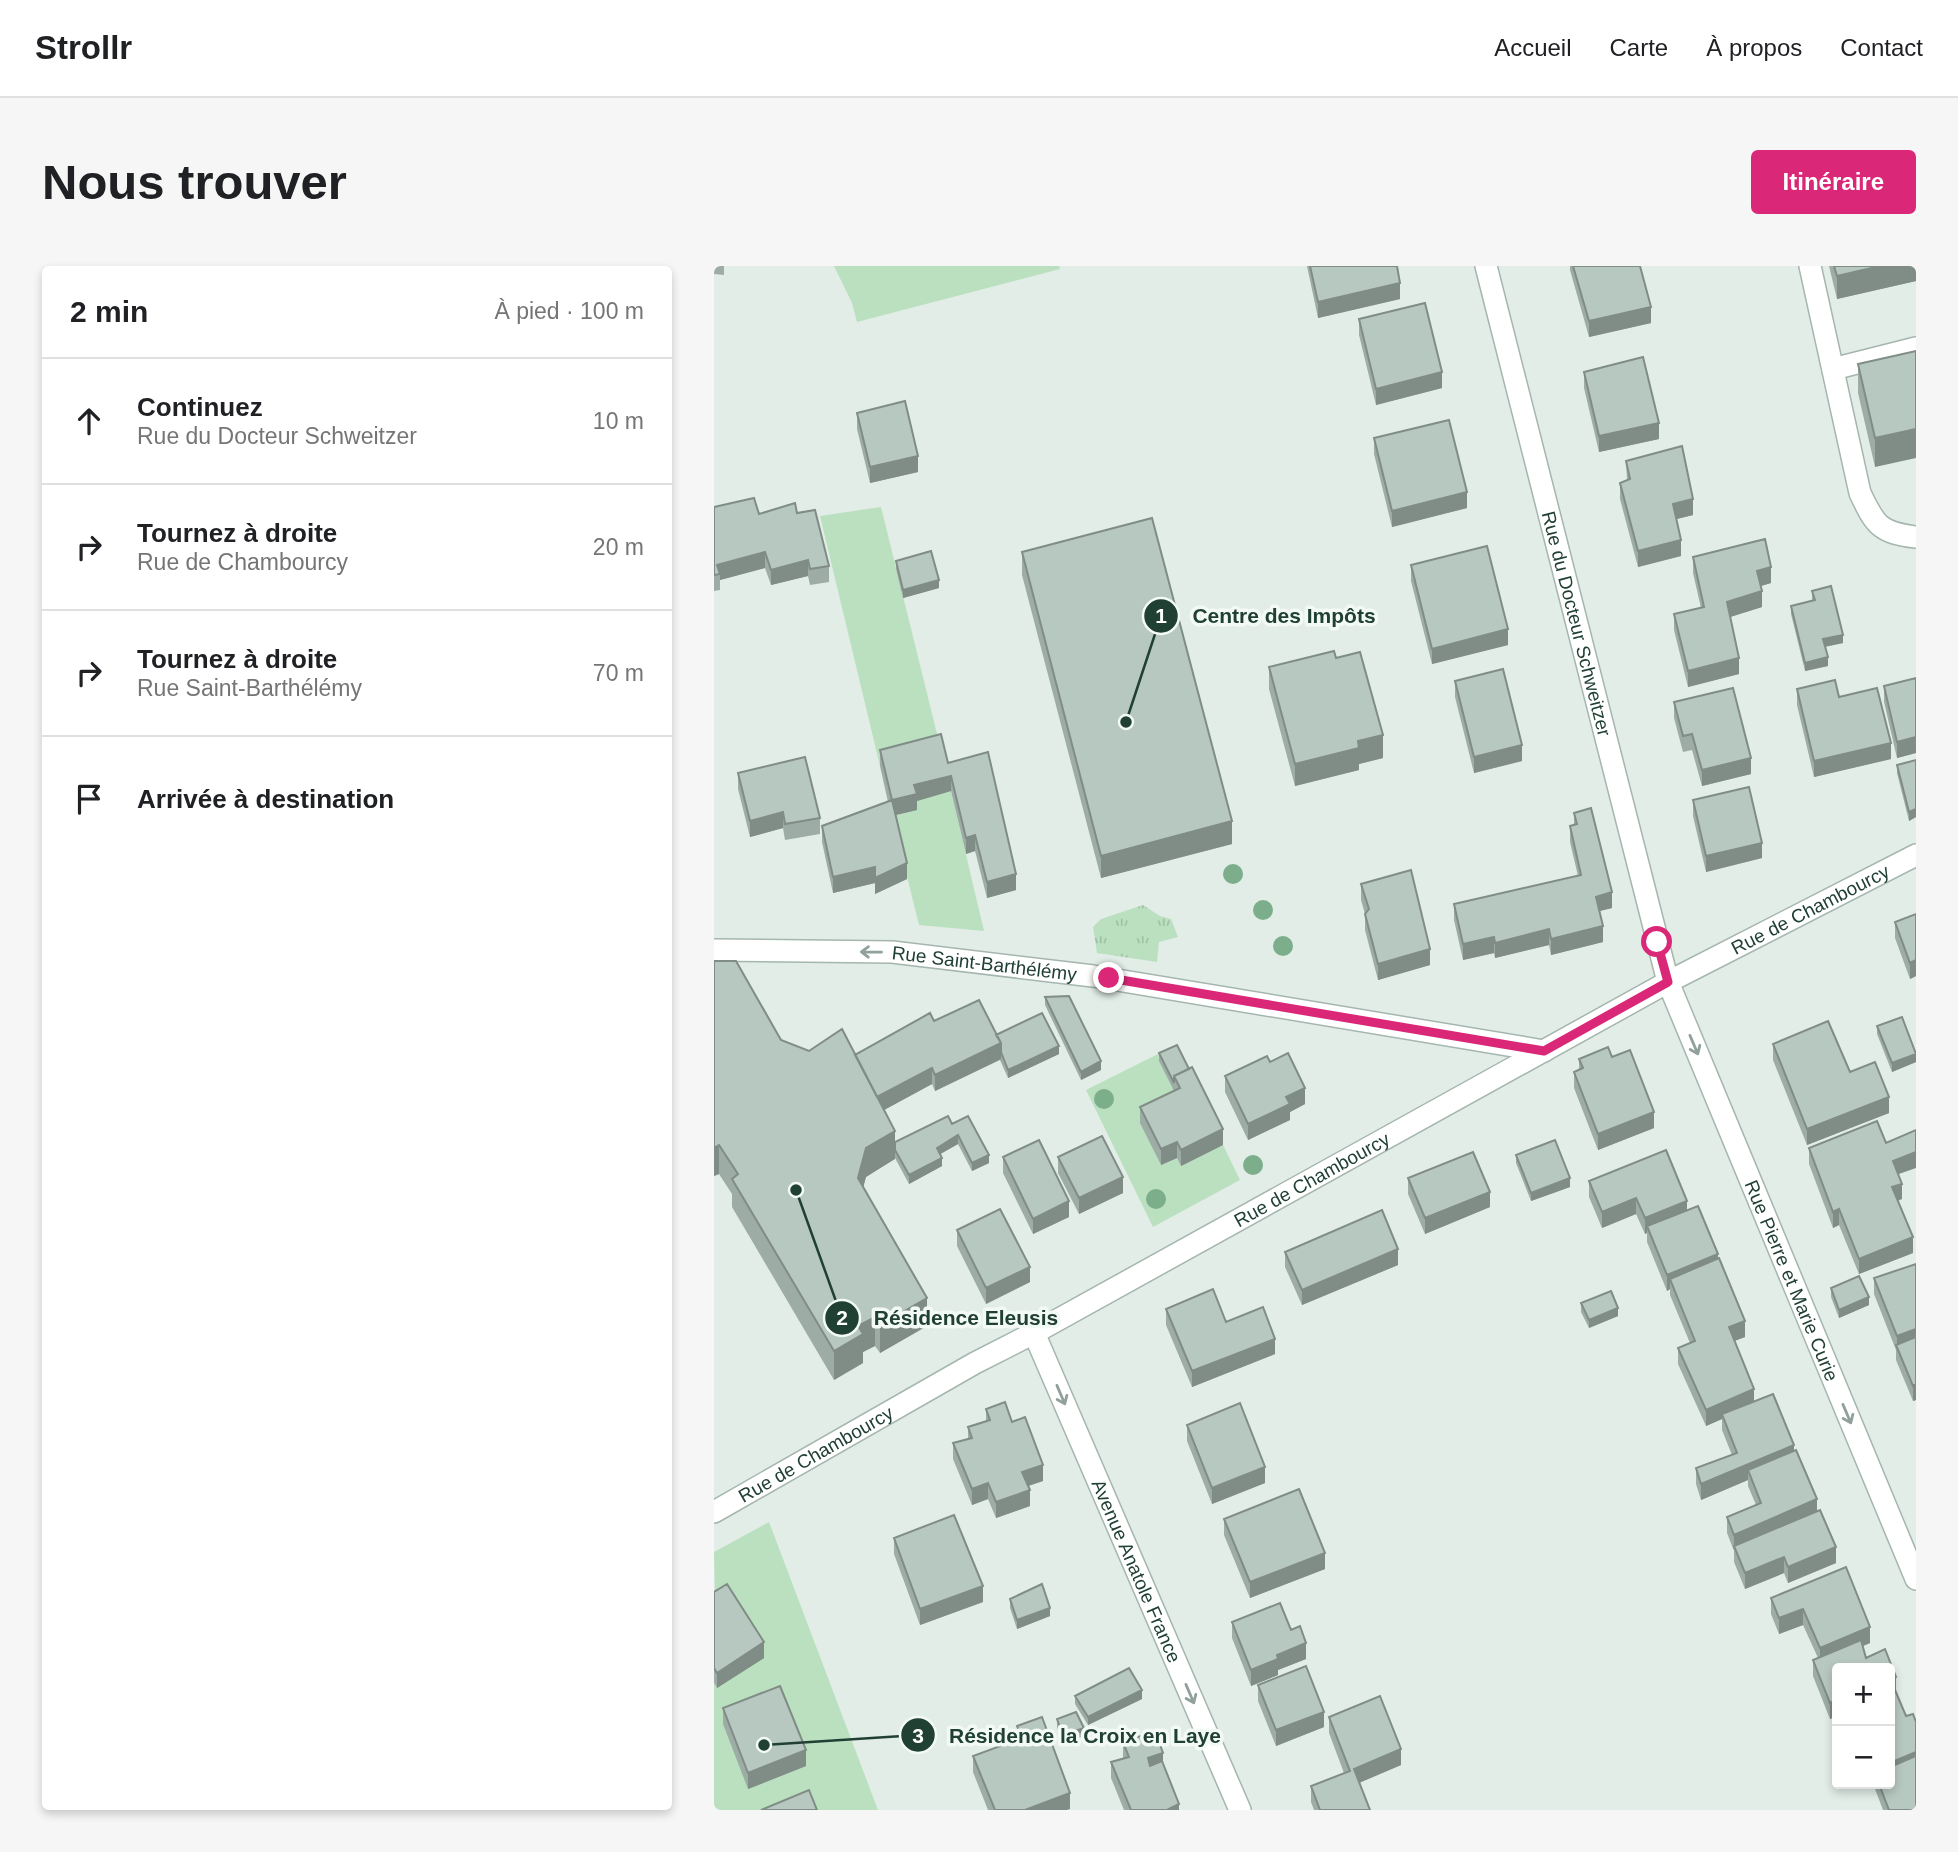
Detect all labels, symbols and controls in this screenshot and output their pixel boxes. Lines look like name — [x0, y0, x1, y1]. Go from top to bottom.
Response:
text: Strollr — [35, 29, 132, 66]
text: Accueil — [1494, 34, 1572, 61]
text: Carte — [1610, 34, 1668, 61]
text: À propos — [1706, 34, 1802, 61]
text: Contact — [1840, 34, 1923, 61]
button: Itinéraire — [1751, 150, 1916, 214]
text: Nous trouver — [42, 155, 347, 209]
text: 2 min — [70, 295, 148, 328]
text: À pied · 100 m — [494, 298, 644, 324]
text: Continuez — [137, 392, 263, 422]
icon: ahead — [70, 402, 108, 440]
text: 10 m — [593, 408, 644, 434]
text: Rue du Docteur Schweitzer — [137, 423, 417, 449]
street label: Rue du Docteur Schweitzer — [1538, 509, 1615, 739]
text: Tournez à droite — [137, 518, 337, 548]
icon: right — [70, 528, 108, 566]
text: 20 m — [593, 534, 644, 560]
text: Rue de Chambourcy — [137, 549, 348, 575]
callout: Centre des Impôts — [1143, 595, 1390, 637]
text: 1 — [1155, 604, 1167, 627]
text: Centre des Impôts — [1192, 604, 1376, 627]
text: Tournez à droite — [137, 644, 337, 674]
icon: right — [70, 654, 108, 692]
text: 70 m — [593, 660, 644, 686]
text: Rue Saint-Barthélémy — [137, 675, 362, 701]
icon: arrive — [70, 780, 108, 818]
text: Arrivée à destination — [137, 784, 394, 814]
street label: Rue de Chambourcy — [1728, 860, 1893, 959]
route start — [1641, 926, 1672, 957]
street label: Rue Saint-Barthélémy — [891, 942, 1078, 985]
one-way arrow — [860, 945, 883, 959]
route end — [1093, 962, 1124, 993]
one-way arrow — [1688, 1034, 1701, 1055]
street label: Rue de Chambourcy — [1230, 1128, 1394, 1231]
street label: Rue Pierre et Marie Curie — [1740, 1177, 1843, 1384]
callout: Résidence Eleusis — [824, 1297, 1072, 1339]
text: 2 — [836, 1306, 848, 1329]
text: Résidence Eleusis — [874, 1306, 1058, 1329]
one-way arrow — [1055, 1384, 1068, 1405]
street label: Rue de Chambourcy — [735, 1402, 897, 1507]
one-way arrow — [1842, 1402, 1855, 1424]
street label: Avenue Anatole France — [1087, 1476, 1185, 1666]
map controls — [1832, 1663, 1895, 1789]
button: + — [1832, 1663, 1895, 1726]
one-way arrow — [1184, 1683, 1197, 1704]
callout: Résidence la Croix en Laye — [900, 1714, 1235, 1756]
text: 3 — [912, 1724, 924, 1747]
text: Résidence la Croix en Laye — [949, 1724, 1221, 1747]
button: − — [1832, 1726, 1895, 1789]

